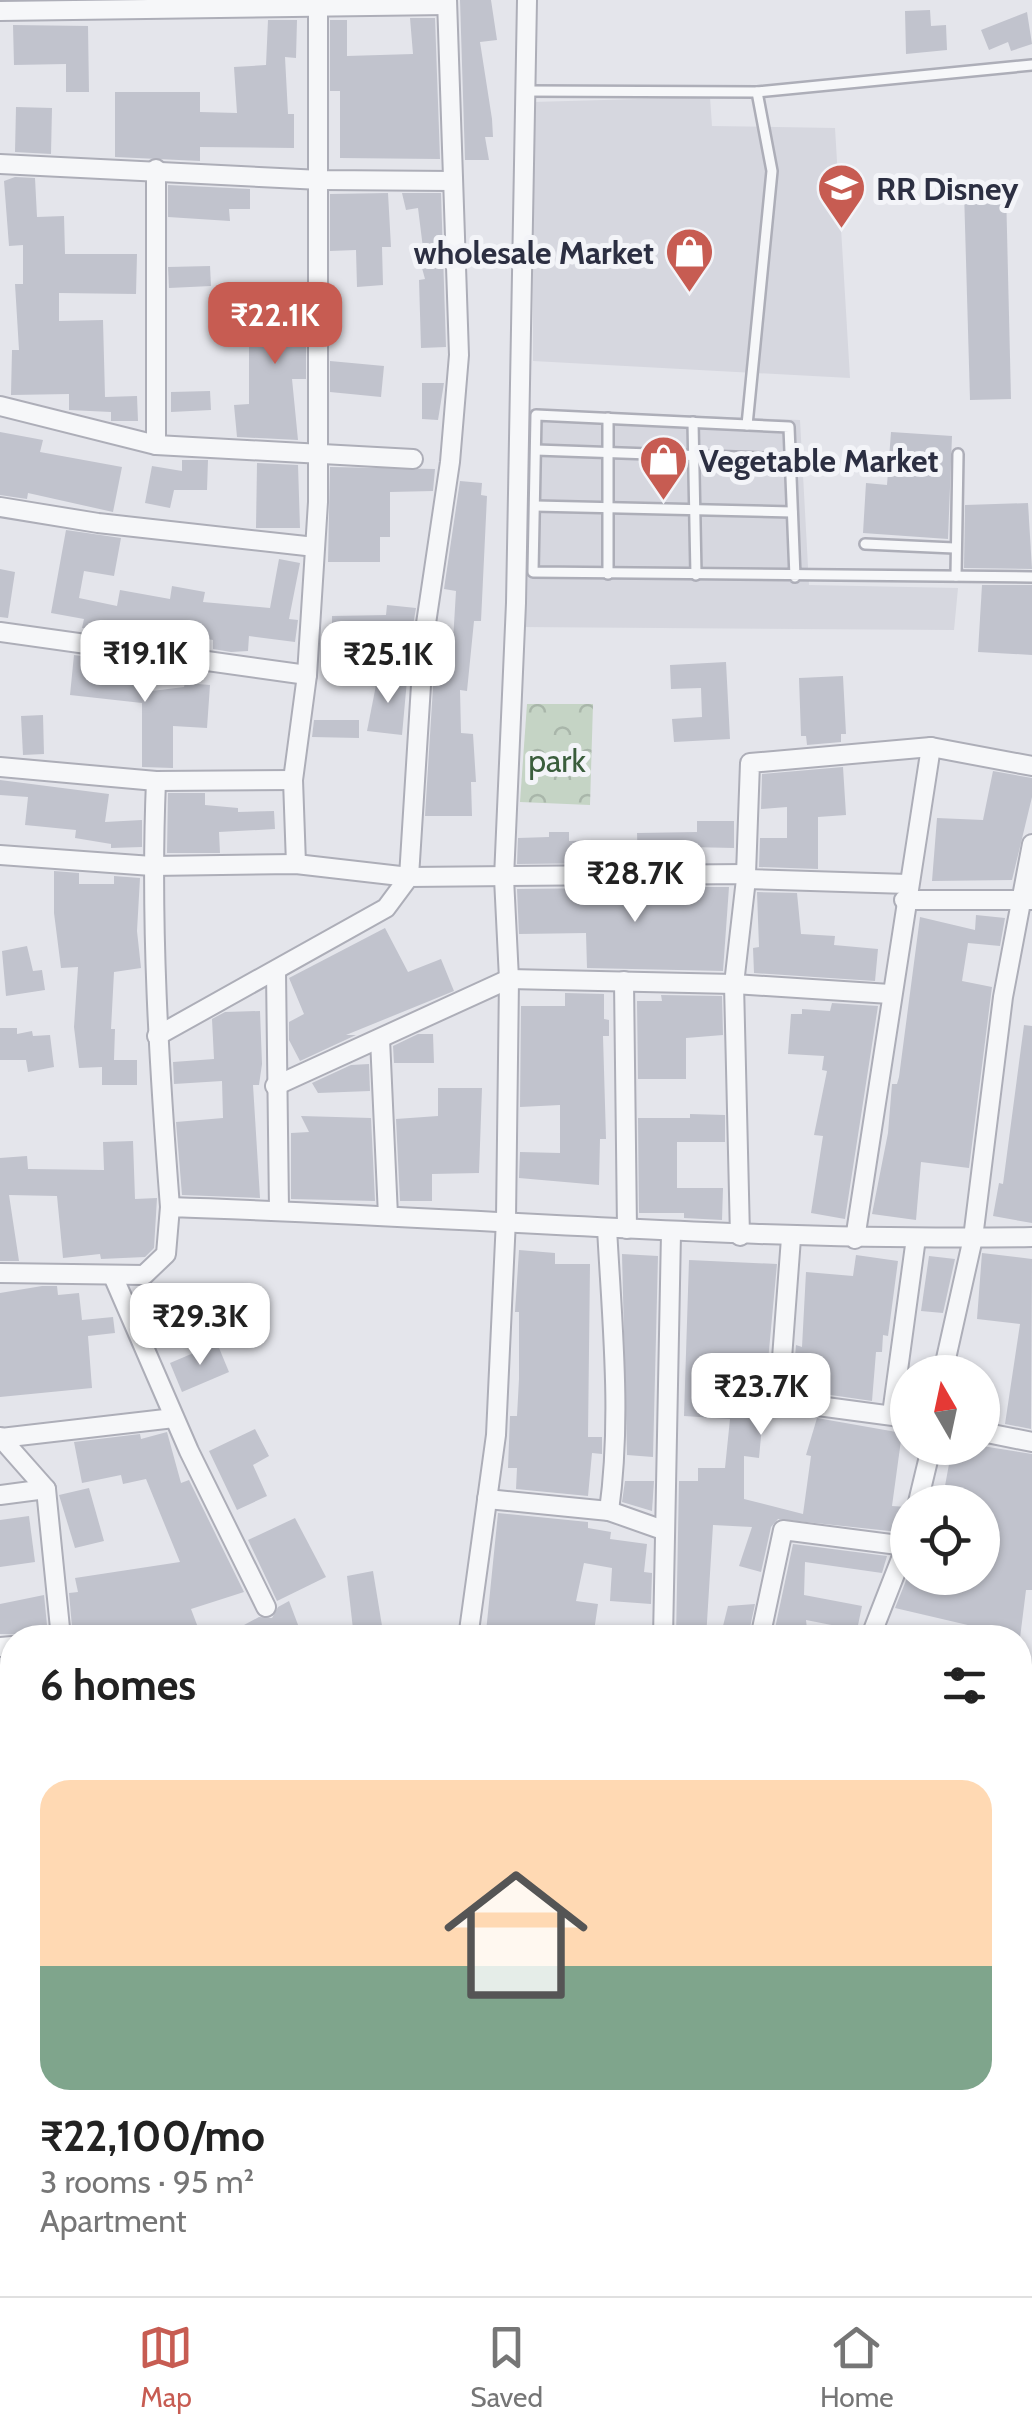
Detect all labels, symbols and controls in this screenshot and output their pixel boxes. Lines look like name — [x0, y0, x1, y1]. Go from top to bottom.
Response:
school or university icon: RR Disney — [815, 162, 867, 230]
place label: RR Disney — [876, 169, 1019, 208]
shop icon: wholesale Market — [663, 226, 715, 294]
place label: wholesale Market — [413, 233, 654, 272]
pin: ₹22.1K — [194, 282, 356, 367]
text: ₹22.1K — [230, 295, 320, 334]
shop icon: Vegetable Market — [638, 434, 690, 502]
place label: Vegetable Market — [699, 441, 939, 480]
pin: ₹19.1K — [64, 620, 226, 705]
pin: ₹25.1K — [307, 621, 469, 706]
text: ₹19.1K — [102, 633, 188, 672]
text: ₹25.1K — [343, 634, 433, 673]
park label: park — [528, 741, 586, 780]
pin: ₹28.7K — [554, 840, 716, 925]
text: ₹28.7K — [586, 853, 684, 892]
pin: ₹29.3K — [119, 1283, 281, 1368]
text: ₹29.3K — [152, 1296, 248, 1335]
pin: ₹23.7K — [680, 1353, 842, 1438]
north arrow — [890, 1355, 1000, 1465]
map controls — [890, 1355, 1000, 1595]
text: ₹23.7K — [713, 1366, 809, 1405]
button: locate — [890, 1485, 1000, 1595]
icon: filters — [937, 1658, 992, 1713]
text: 6 homes — [40, 1659, 196, 1711]
icon: home — [426, 1845, 606, 2025]
text: ₹22,100/mo — [40, 2110, 265, 2162]
text: 3 rooms · 95 m² — [40, 2162, 254, 2201]
text: Apartment — [40, 2201, 187, 2240]
tab: Map — [138, 2320, 193, 2414]
tab: Saved — [470, 2320, 543, 2414]
tab: Home — [820, 2320, 894, 2414]

